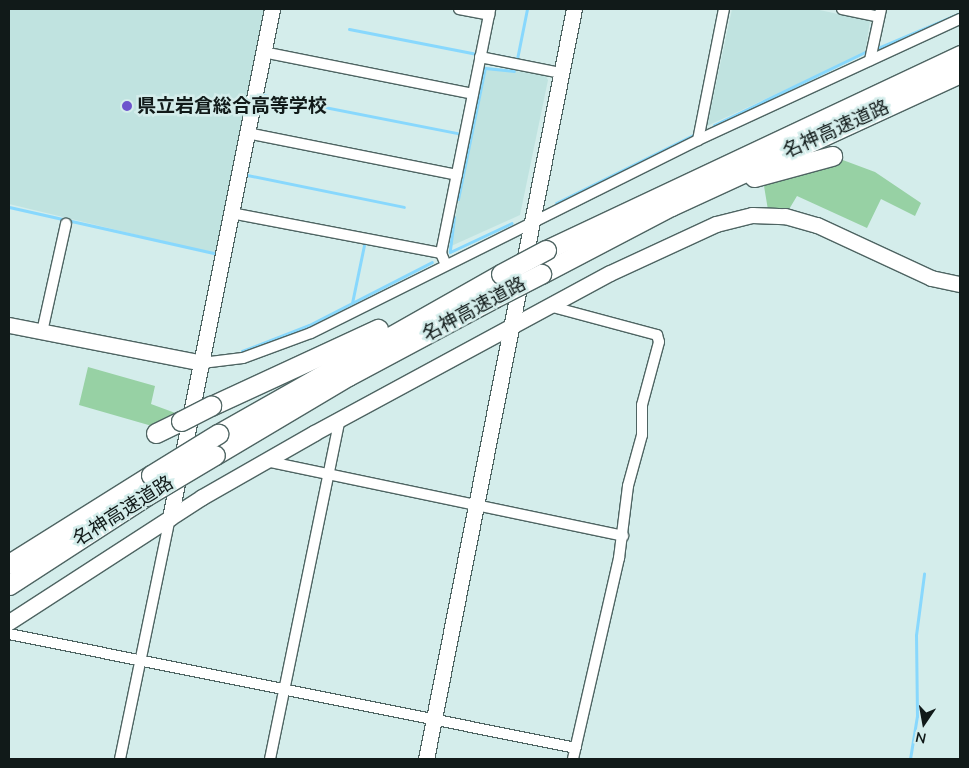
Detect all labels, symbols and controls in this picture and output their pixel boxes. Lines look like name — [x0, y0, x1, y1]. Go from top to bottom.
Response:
place label: 県立岩倉総合高等学校 — [137, 95, 327, 117]
street label: 名神高速道路 — [779, 95, 893, 163]
marker: 県立岩倉総合高等学校 — [121, 100, 133, 112]
street label: 名神高速道路 — [418, 272, 530, 346]
street label: 名神高速道路 — [69, 471, 177, 551]
north arrow — [899, 698, 949, 748]
text: N — [914, 728, 928, 748]

